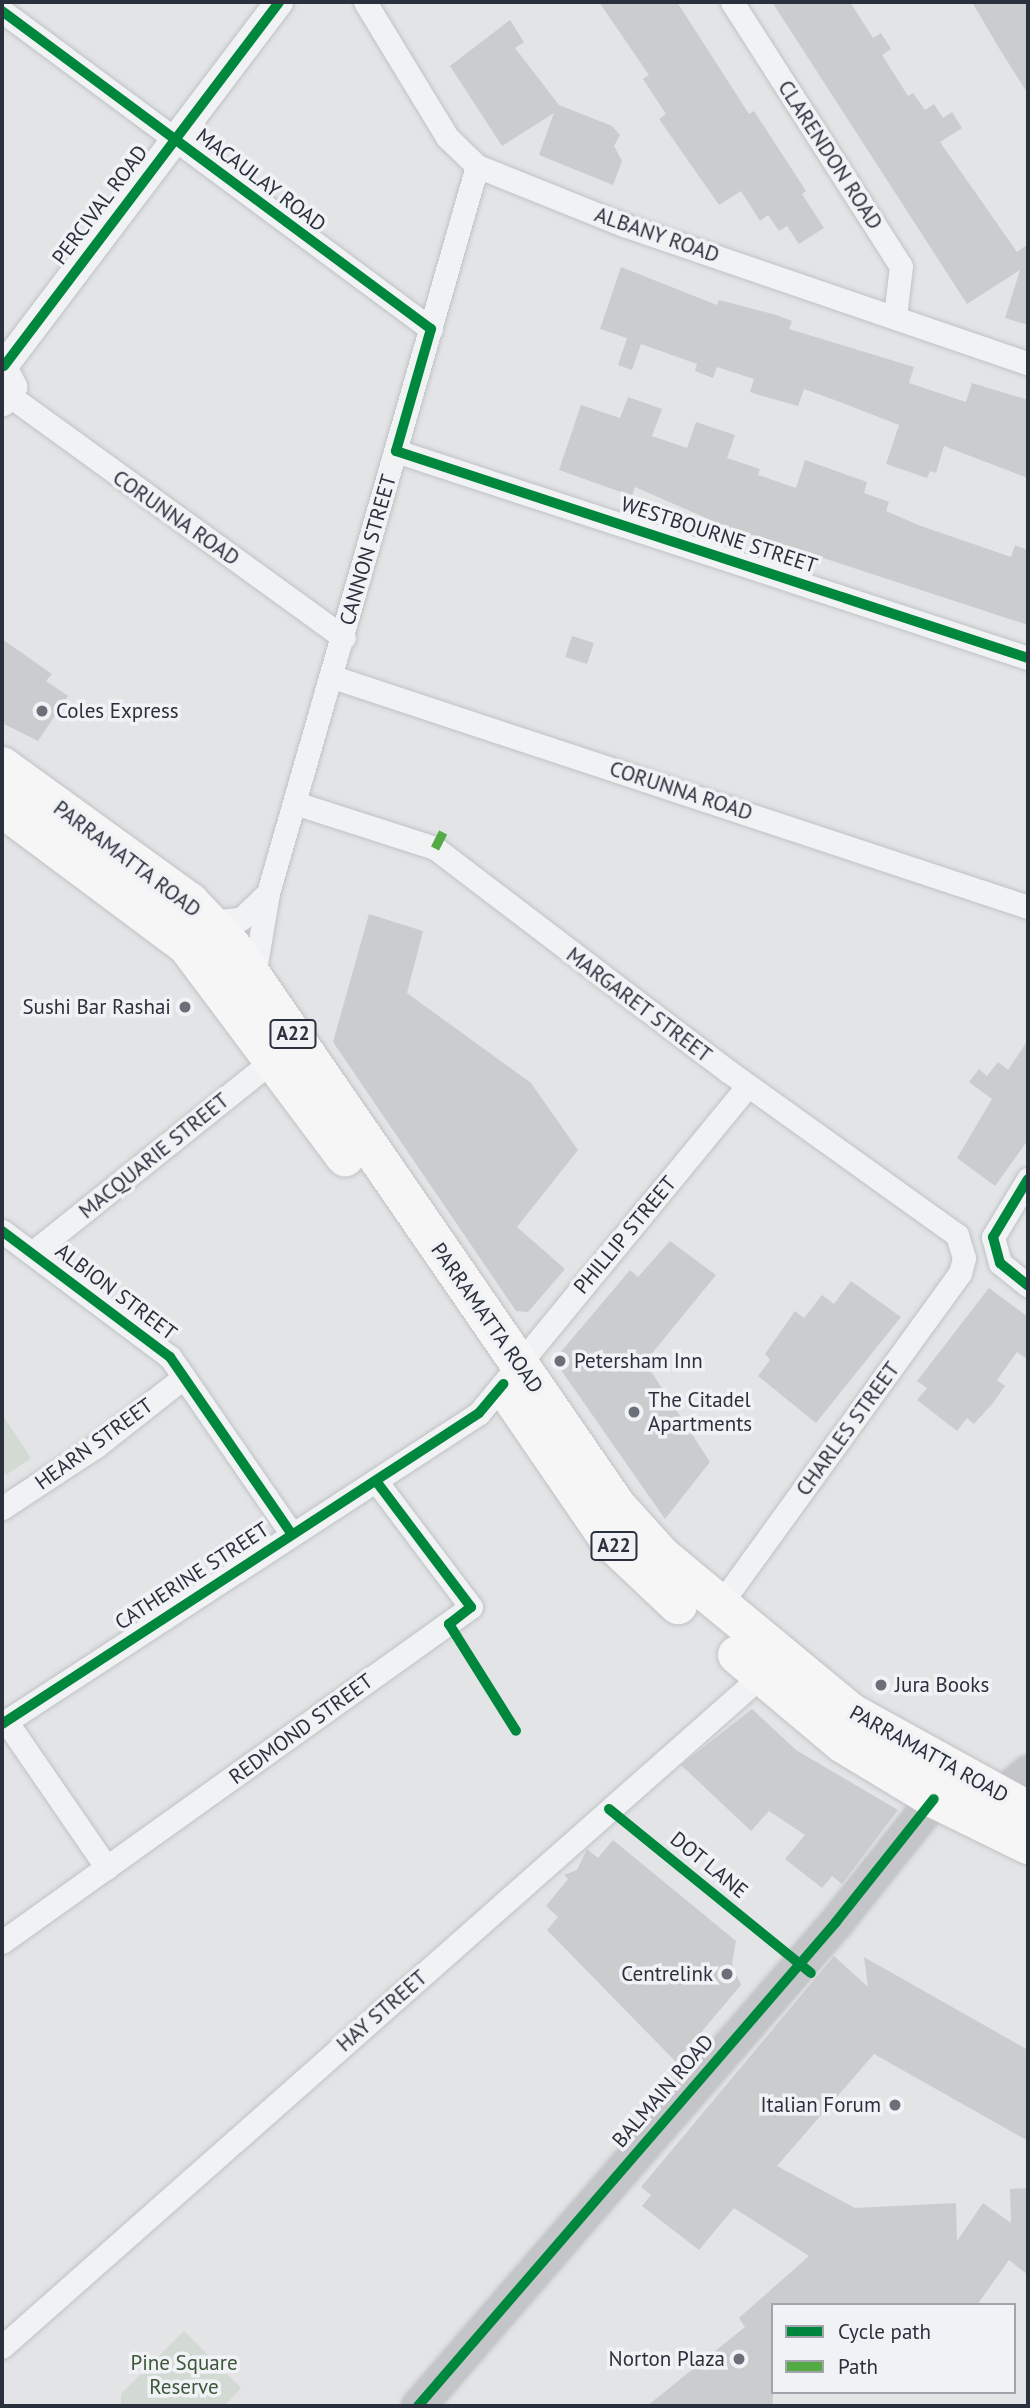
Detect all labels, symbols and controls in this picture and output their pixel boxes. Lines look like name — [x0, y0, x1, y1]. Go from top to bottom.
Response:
street label: CLARENDON ROAD — [772, 76, 888, 234]
street label: MACAULAY ROAD — [191, 123, 331, 237]
street label: PERCIVAL ROAD — [47, 140, 153, 270]
street label: ALBANY ROAD — [591, 202, 723, 268]
street label: CORUNNA ROAD — [108, 465, 244, 571]
street label: CANNON STREET — [334, 472, 402, 628]
street label: WESTBOURNE STREET — [618, 491, 820, 579]
place label: Coles Express — [56, 698, 179, 724]
marker: Coles Express — [34, 703, 50, 719]
street label: CORUNNA ROAD — [606, 756, 756, 826]
street label: PARRAMATTA ROAD — [48, 795, 206, 923]
street label: MARGARET STREET — [561, 942, 717, 1068]
place label: Sushi Bar Rashai — [22, 994, 171, 1020]
marker: Sushi Bar Rashai — [177, 999, 193, 1015]
road number: A22 — [268, 1018, 318, 1050]
street label: MACQUARIE STREET — [74, 1088, 234, 1224]
street label: PHILLIP STREET — [568, 1171, 682, 1299]
street label: ALBION STREET — [50, 1238, 182, 1346]
street label: PARRAMATTA ROAD — [425, 1238, 549, 1398]
place label: Petersham Inn — [574, 1348, 703, 1374]
marker: Petersham Inn — [552, 1353, 568, 1369]
street label: CHARLES STREET — [791, 1357, 905, 1501]
place label: The Citadel Apartments — [648, 1387, 752, 1437]
street label: HEARN STREET — [30, 1393, 158, 1495]
marker: The Citadel Apartments — [626, 1404, 642, 1420]
street label: CATHERINE STREET — [110, 1517, 274, 1635]
road number: A22 — [590, 1530, 638, 1562]
street label: REDMOND STREET — [224, 1668, 378, 1790]
place label: Jura Books — [895, 1672, 989, 1698]
marker: Jura Books — [873, 1677, 889, 1693]
street label: PARRAMATTA ROAD — [845, 1700, 1013, 1808]
street label: DOT LANE — [665, 1826, 753, 1904]
place label: Centrelink — [621, 1961, 713, 1987]
street label: HAY STREET — [332, 1965, 432, 2057]
marker: Centrelink — [719, 1966, 735, 1982]
street label: BALMAIN ROAD — [607, 2029, 719, 2153]
place label: Italian Forum — [760, 2092, 881, 2118]
marker: Italian Forum — [887, 2097, 903, 2113]
legend — [771, 2303, 1016, 2394]
text: Cycle path — [838, 2318, 931, 2345]
place label: Norton Plaza — [609, 2346, 725, 2372]
park label: Pine Square Reserve — [130, 2350, 238, 2400]
marker: Norton Plaza — [731, 2351, 747, 2367]
text: Path — [838, 2353, 878, 2380]

